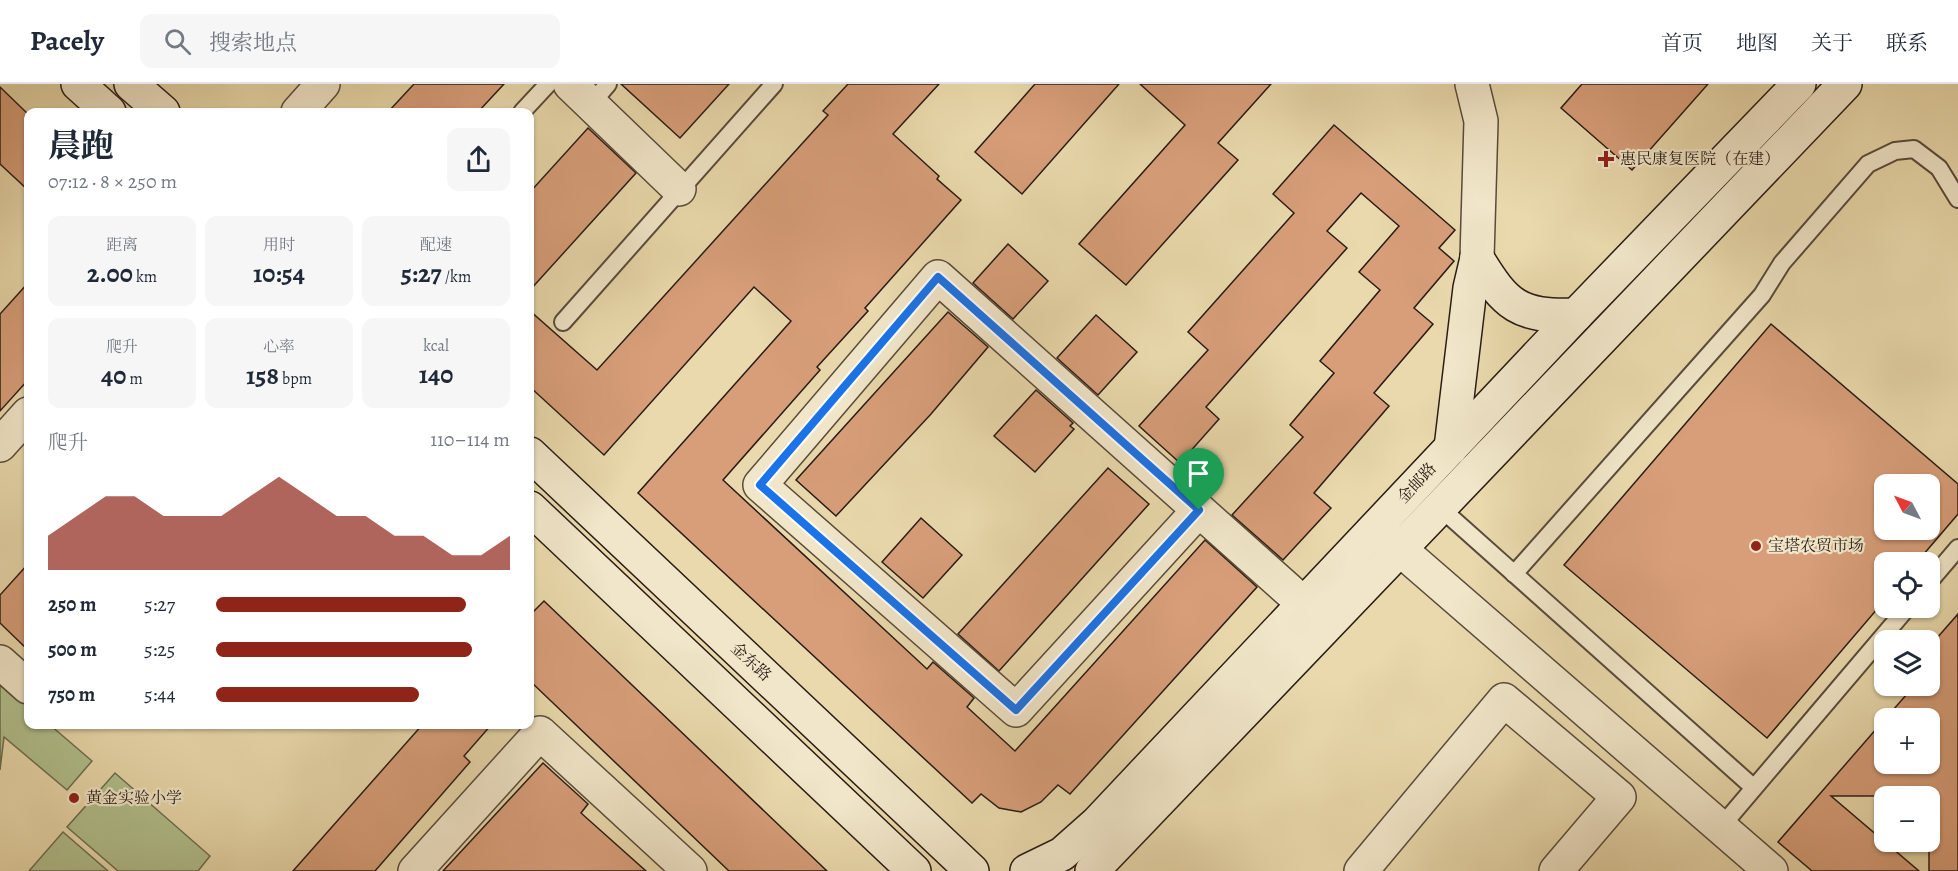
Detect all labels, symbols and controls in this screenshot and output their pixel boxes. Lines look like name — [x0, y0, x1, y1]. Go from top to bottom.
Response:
search box — [140, 14, 560, 68]
text: Pacely — [30, 22, 104, 60]
icon: search — [161, 25, 194, 58]
text: 搜索地点 — [209, 28, 297, 58]
text: 首页 — [1661, 29, 1703, 57]
text: 地图 — [1736, 29, 1778, 57]
text: 关于 — [1811, 29, 1853, 57]
text: 联系 — [1886, 29, 1928, 57]
text: 晨跑 — [48, 123, 114, 168]
button: share — [447, 128, 510, 191]
place label: 惠民康复医院（在建） — [1620, 148, 1780, 170]
marker: 惠民康复医院（在建） — [1597, 150, 1615, 168]
text: 07:12 · 8 × 250 m — [48, 168, 177, 195]
text: 距离 — [106, 234, 138, 256]
text: 用时 — [263, 234, 295, 256]
text: 配速 — [420, 234, 452, 256]
text: 2.00 — [87, 256, 133, 291]
text: 10:54 — [253, 256, 305, 291]
text: 5:27 — [401, 256, 442, 291]
text: km — [133, 266, 157, 288]
text: /km — [442, 266, 471, 288]
text: kcal — [423, 335, 449, 357]
text: 爬升 — [106, 336, 138, 358]
text: 心率 — [263, 336, 295, 358]
text: 140 — [419, 357, 453, 392]
text: 40 — [101, 358, 126, 393]
text: 158 — [246, 358, 279, 393]
text: m — [126, 368, 143, 390]
text: bpm — [279, 368, 312, 390]
text: 110–114 m — [430, 426, 510, 453]
text: 爬升 — [48, 429, 88, 456]
pin — [1173, 448, 1224, 510]
icon: arrive — [1182, 457, 1215, 490]
street label: 金邮路 — [1393, 458, 1441, 508]
north arrow — [1874, 474, 1940, 540]
map controls — [1874, 474, 1940, 852]
place label: 宝塔农贸市场 — [1768, 535, 1864, 557]
marker: 宝塔农贸市场 — [1749, 539, 1763, 553]
button: locate — [1874, 552, 1940, 618]
text: 250 m — [48, 591, 97, 618]
text: 5:27 — [144, 591, 175, 618]
button: layers — [1874, 630, 1940, 696]
text: 500 m — [48, 636, 97, 663]
text: 5:25 — [144, 636, 175, 663]
street label: 金东路 — [726, 638, 776, 686]
text: 750 m — [48, 681, 95, 708]
text: 5:44 — [144, 681, 175, 708]
button: + — [1874, 708, 1940, 774]
button: − — [1874, 786, 1940, 852]
place label: 黄金实验小学 — [86, 787, 182, 809]
marker: 黄金实验小学 — [67, 791, 81, 805]

